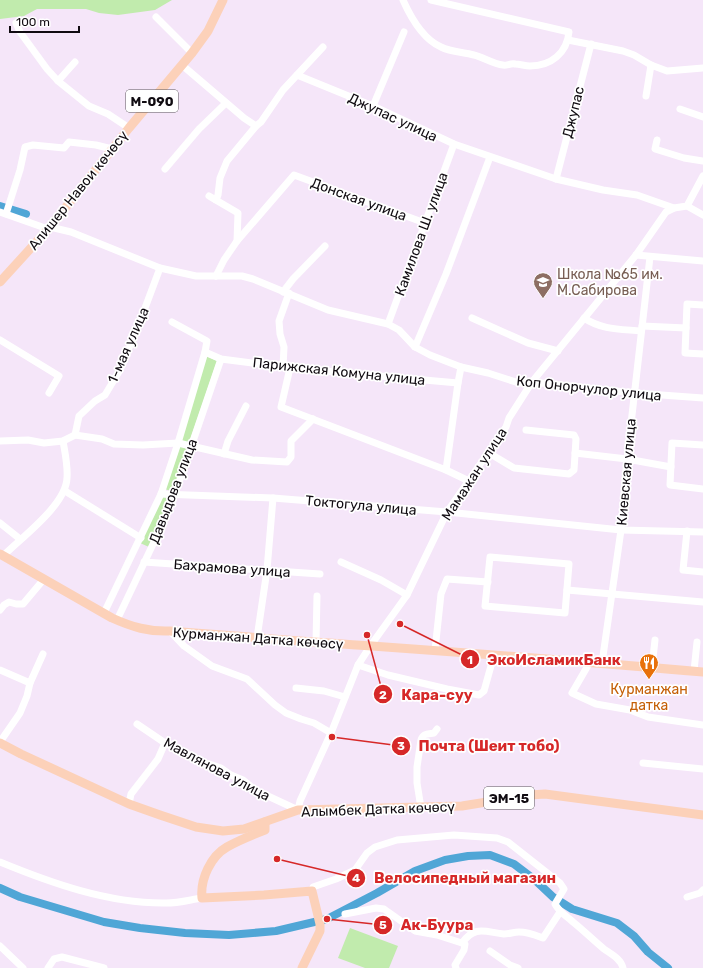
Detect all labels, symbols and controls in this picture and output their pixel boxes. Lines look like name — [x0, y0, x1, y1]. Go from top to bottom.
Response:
scale bar — [10, 8, 79, 34]
text: 100 m — [16, 15, 50, 29]
street label: Джупас — [559, 84, 588, 140]
street label: Джупас улица — [346, 89, 440, 145]
road number: М-090 — [126, 90, 178, 112]
street label: Алишер Навои көчөсү — [25, 127, 132, 253]
street label: Камилова Ш. улица — [391, 170, 452, 298]
street label: Донская улица — [309, 174, 409, 225]
place label: Школа №65 им. М.Сабирова — [557, 266, 663, 299]
school or university icon: Школа №65 им. М.Сабирова — [532, 271, 554, 299]
street label: 1-мая улица — [104, 305, 153, 386]
street label: Парижская Комуна улица — [252, 354, 426, 389]
street label: Коп Онорчулор улица — [516, 372, 662, 405]
street label: Киевская улица — [613, 418, 640, 526]
street label: Мамажан улица — [438, 425, 511, 524]
street label: Давыдова улица — [146, 436, 201, 546]
street label: Токтогула улица — [305, 492, 417, 519]
street label: Бахрамова улица — [173, 556, 291, 581]
street label: Курманжан Датка көчөсү — [172, 624, 344, 653]
callout: ЭкоИсламикБанк — [460, 646, 629, 673]
text: ЭкоИсламикБанк — [487, 651, 621, 669]
restaurant icon: Курманжан датка — [638, 652, 660, 680]
text: 1 — [467, 653, 473, 667]
callout: Кара-суу — [373, 681, 481, 708]
place label: Курманжан датка — [610, 681, 688, 714]
text: Кара-суу — [401, 686, 473, 704]
text: 2 — [379, 688, 387, 702]
callout: Почта (Шеит тобо) — [391, 732, 568, 759]
street label: Мавлянова улица — [161, 734, 273, 805]
text: Почта (Шеит тобо) — [419, 737, 560, 755]
text: 3 — [397, 739, 405, 753]
road number: ЭМ-15 — [484, 787, 534, 809]
street label: Алымбек Датка көчөсү — [301, 798, 456, 821]
callout: Велосипедный магазин — [346, 864, 564, 891]
text: Велосипедный магазин — [374, 869, 556, 887]
text: 4 — [352, 871, 360, 885]
callout: Ак-Буура — [373, 911, 481, 938]
text: Ак-Буура — [401, 916, 473, 934]
text: 5 — [379, 918, 387, 932]

